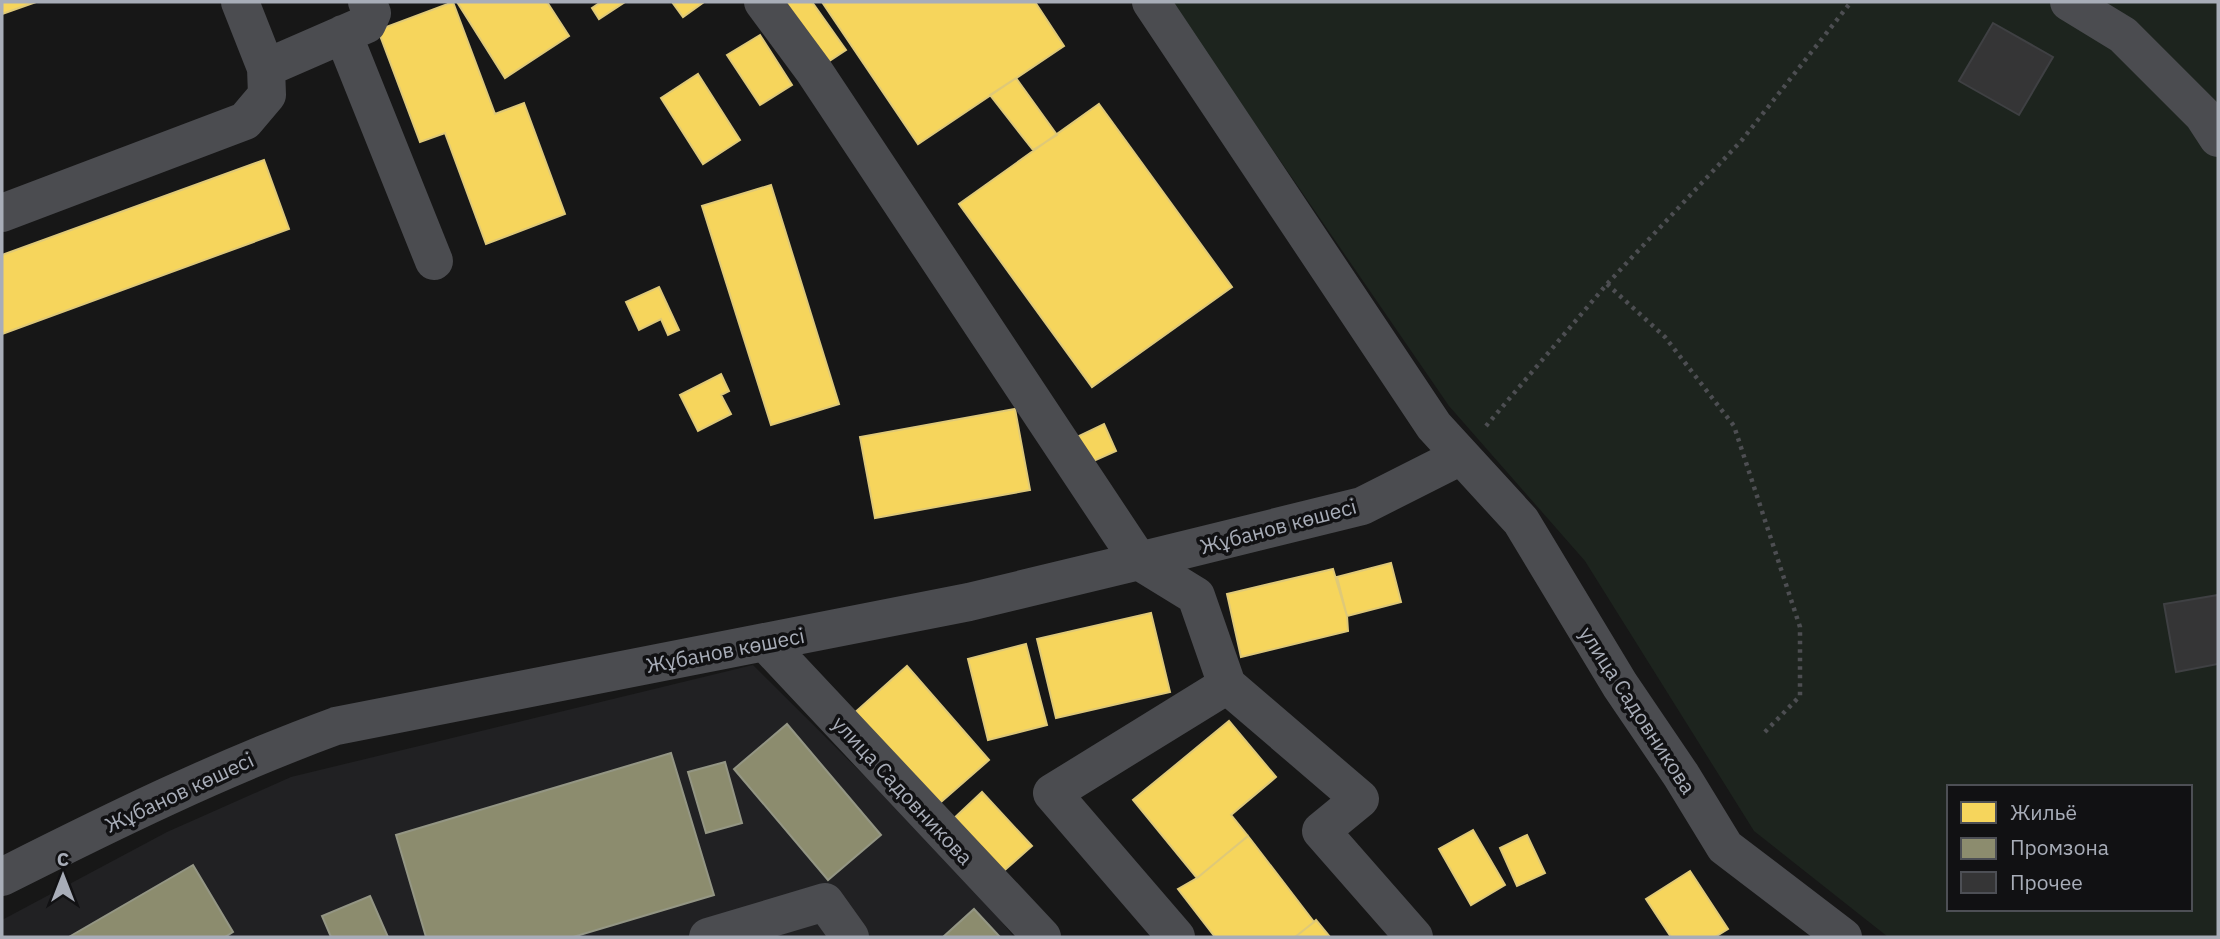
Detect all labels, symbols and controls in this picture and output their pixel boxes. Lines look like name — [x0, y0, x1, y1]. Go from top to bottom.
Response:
street label: Жұбанов көшесі — [1196, 492, 1360, 560]
street label: Жұбанов көшесі — [643, 621, 807, 679]
street label: улица Садовникова — [1573, 621, 1703, 799]
street label: улица Садовникова — [826, 709, 980, 871]
street label: Жұбанов көшесі — [100, 745, 258, 839]
legend — [1947, 785, 2192, 911]
text: Жильё — [2010, 798, 2077, 826]
text: Промзона — [2010, 833, 2109, 861]
north arrow — [28, 841, 98, 911]
text: С — [57, 847, 69, 871]
text: Прочее — [2010, 868, 2083, 896]

